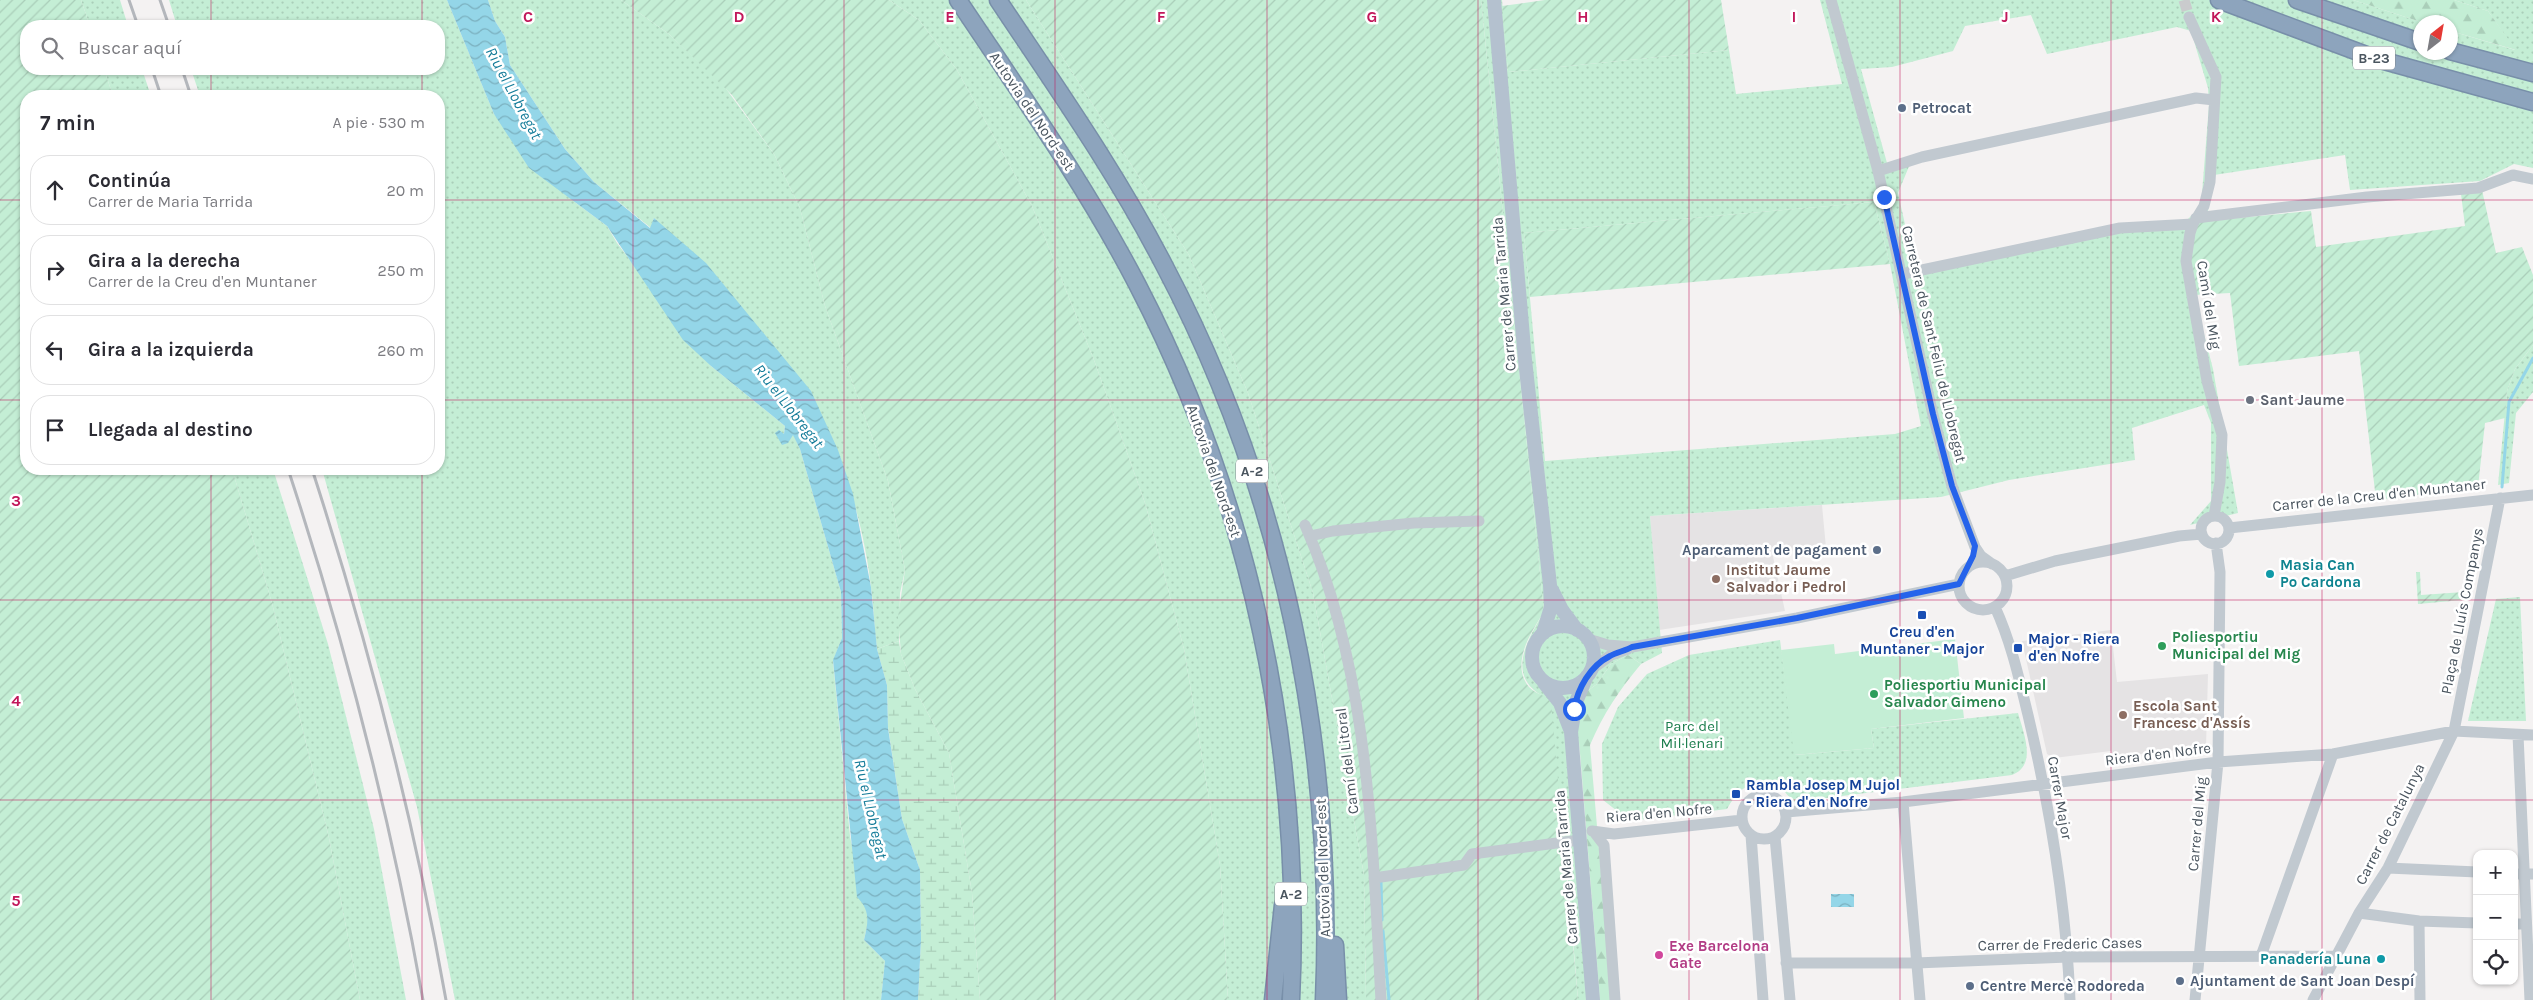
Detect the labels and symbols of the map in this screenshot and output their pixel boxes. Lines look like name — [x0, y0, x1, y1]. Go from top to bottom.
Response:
text: C — [523, 7, 533, 26]
text: D — [734, 7, 745, 26]
text: E — [945, 7, 955, 26]
text: F — [1157, 7, 1166, 26]
text: G — [1367, 7, 1377, 26]
text: H — [1577, 7, 1589, 26]
text: I — [1792, 7, 1796, 26]
text: J — [2001, 7, 2009, 26]
text: K — [2211, 7, 2222, 26]
north arrow — [2413, 15, 2458, 60]
water label: Riu el Llobregat — [482, 44, 547, 143]
road number: B-23 — [2353, 46, 2395, 70]
street label: Autovia del Nord-est — [986, 48, 1079, 174]
place label: Petrocat — [1912, 99, 1972, 117]
marker: Petrocat — [1896, 102, 1908, 114]
route end — [1873, 186, 1896, 209]
street label: Carrer de Maria Tarrida — [1488, 216, 1520, 372]
street label: Carretera de Sant Feliu de Llobregat — [1898, 224, 1970, 465]
street label: Camí del Mig — [2193, 259, 2225, 351]
water label: Riu el Llobregat — [750, 360, 828, 452]
place label: Sant Jaume — [2260, 391, 2344, 409]
marker: Sant Jaume — [2244, 394, 2256, 406]
street label: Autovia del Nord-est — [1183, 402, 1245, 540]
road number: A-2 — [1236, 460, 1268, 482]
street label: Carrer de la Creu d'en Muntaner — [2272, 475, 2487, 515]
text: 3 — [11, 491, 21, 510]
street label: Plaça de Lluís Companys — [2437, 526, 2487, 696]
place label: Aparcament de pagament — [1682, 541, 1867, 559]
marker: Aparcament de pagament — [1871, 544, 1883, 556]
place label: Masia Can Po Cardona — [2280, 556, 2361, 591]
place label: Institut Jaume Salvador i Pedrol — [1726, 561, 1846, 596]
marker: Masia Can Po Cardona — [2264, 568, 2276, 580]
marker: Institut Jaume Salvador i Pedrol — [1710, 573, 1722, 585]
marker: Creu d'en Muntaner - Major — [1916, 609, 1928, 621]
place label: Creu d'en Muntaner - Major — [1860, 623, 1984, 658]
place label: Poliesportiu Municipal del Mig — [2172, 628, 2300, 663]
place label: Major - Riera d'en Nofre — [2028, 630, 2120, 665]
marker: Poliesportiu Municipal del Mig — [2156, 640, 2168, 652]
marker: Major - Riera d'en Nofre — [2012, 642, 2024, 654]
place label: Poliesportiu Municipal Salvador Gimeno — [1884, 676, 2046, 711]
marker: Poliesportiu Municipal Salvador Gimeno — [1868, 688, 1880, 700]
text: 4 — [11, 691, 21, 710]
place label: Escola Sant Francesc d'Assís — [2133, 697, 2251, 732]
route start — [1563, 698, 1586, 721]
street label: Camí del Litoral — [1332, 707, 1362, 815]
marker: Escola Sant Francesc d'Assís — [2117, 709, 2129, 721]
park label: Parc del Mil·lenari — [1660, 717, 1724, 752]
street label: Riera d'en Nofre — [2104, 739, 2212, 769]
street label: Carrer Major — [2044, 755, 2076, 842]
water label: Riu el Llobregat — [850, 757, 892, 861]
street label: Carrer de Catalunya — [2352, 760, 2428, 888]
street label: Carrer del Mig — [2184, 775, 2210, 872]
place label: Rambla Josep M Jujol - Riera d'en Nofre — [1746, 776, 1900, 811]
marker: Rambla Josep M Jujol - Riera d'en Nofre — [1730, 788, 1742, 800]
street label: Carrer de Maria Tarrida — [1550, 789, 1582, 945]
street label: Autovia del Nord-est — [1312, 798, 1334, 938]
street label: Riera d'en Nofre — [1605, 799, 1713, 827]
road number: A-2 — [1275, 882, 1307, 906]
text: 5 — [11, 891, 21, 910]
street label: Carrer de Frederic Cases — [1977, 934, 2143, 954]
place label: Exe Barcelona Gate — [1669, 937, 1769, 972]
marker: Exe Barcelona Gate — [1653, 949, 1665, 961]
place label: Panadería Luna — [2260, 950, 2371, 968]
marker: Panadería Luna — [2375, 953, 2387, 965]
place label: Ajuntament de Sant Joan Despí — [2190, 972, 2416, 990]
marker: Ajuntament de Sant Joan Despí — [2174, 975, 2186, 987]
place label: Centre Mercè Rodoreda — [1980, 977, 2145, 995]
marker: Centre Mercè Rodoreda — [1964, 980, 1976, 992]

